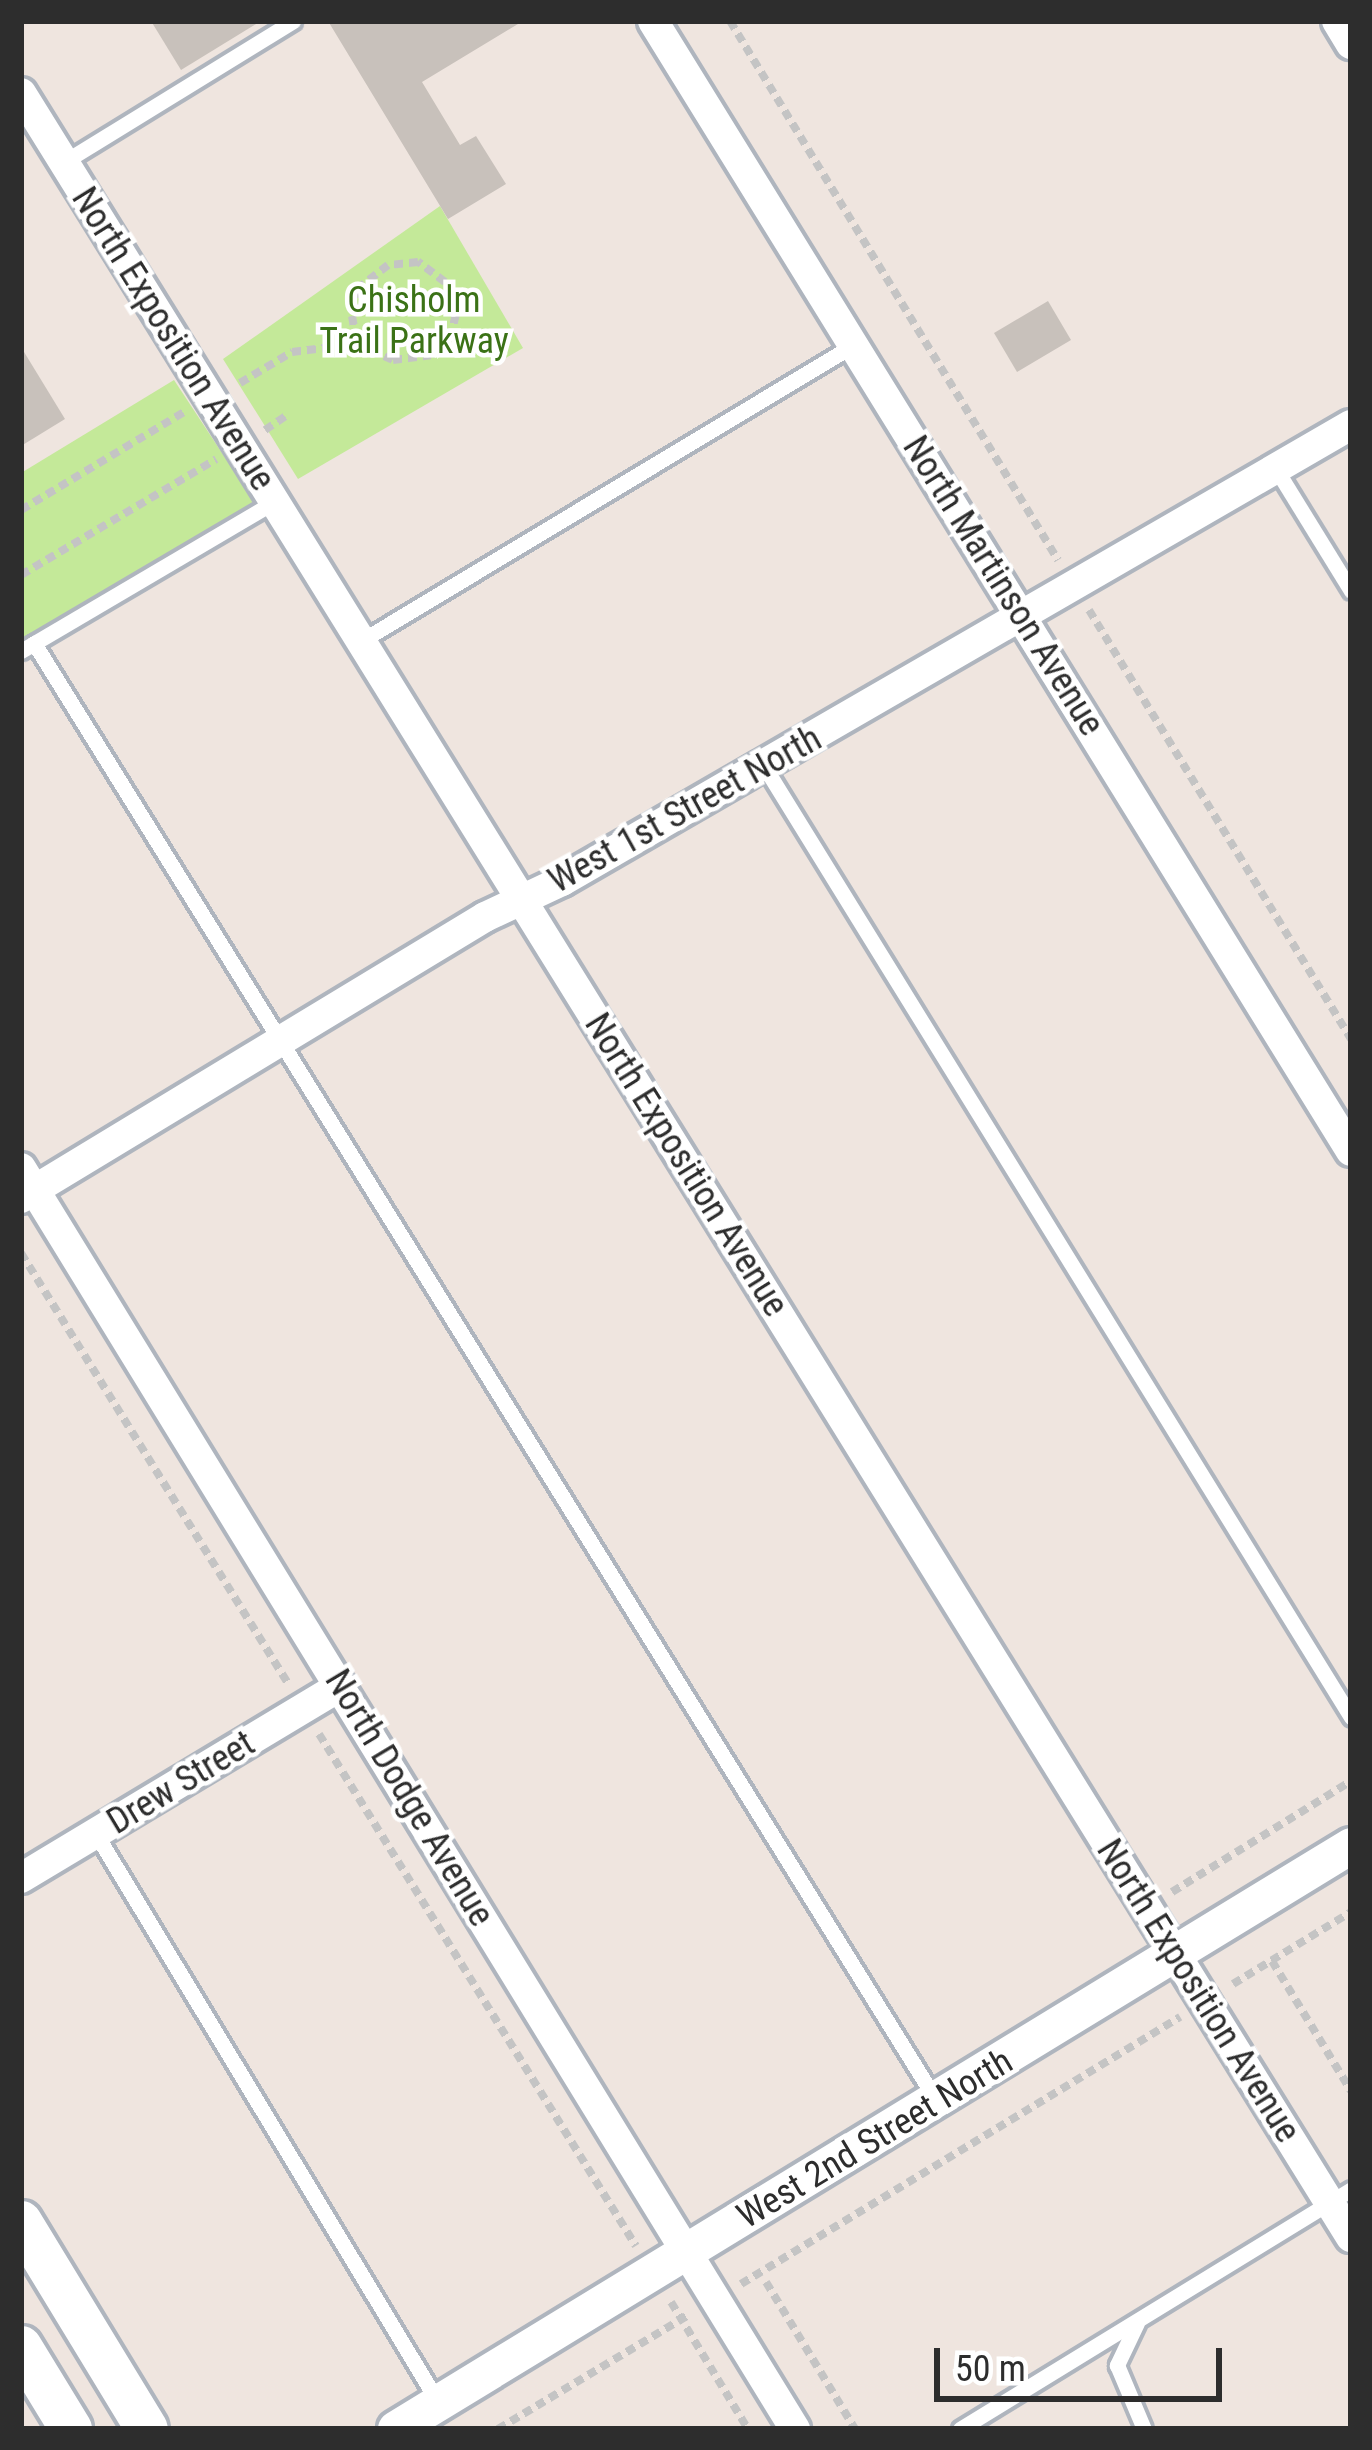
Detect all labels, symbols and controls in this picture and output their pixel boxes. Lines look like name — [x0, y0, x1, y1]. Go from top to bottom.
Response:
street label: North Exposition Avenue — [62, 180, 284, 498]
park label: Chisholm Trail Parkway — [319, 278, 509, 363]
street label: North Martinson Avenue — [893, 428, 1113, 744]
street label: West 1st Street North — [541, 717, 829, 903]
street label: North Exposition Avenue — [575, 1006, 797, 1324]
street label: North Dodge Avenue — [315, 1662, 503, 1934]
street label: Drew Street — [100, 1722, 262, 1844]
street label: North Exposition Avenue — [1087, 1832, 1309, 2150]
street label: West 2nd Street North — [730, 2040, 1020, 2238]
scale bar — [940, 2324, 1228, 2398]
text: 50 m — [955, 2348, 1026, 2390]

